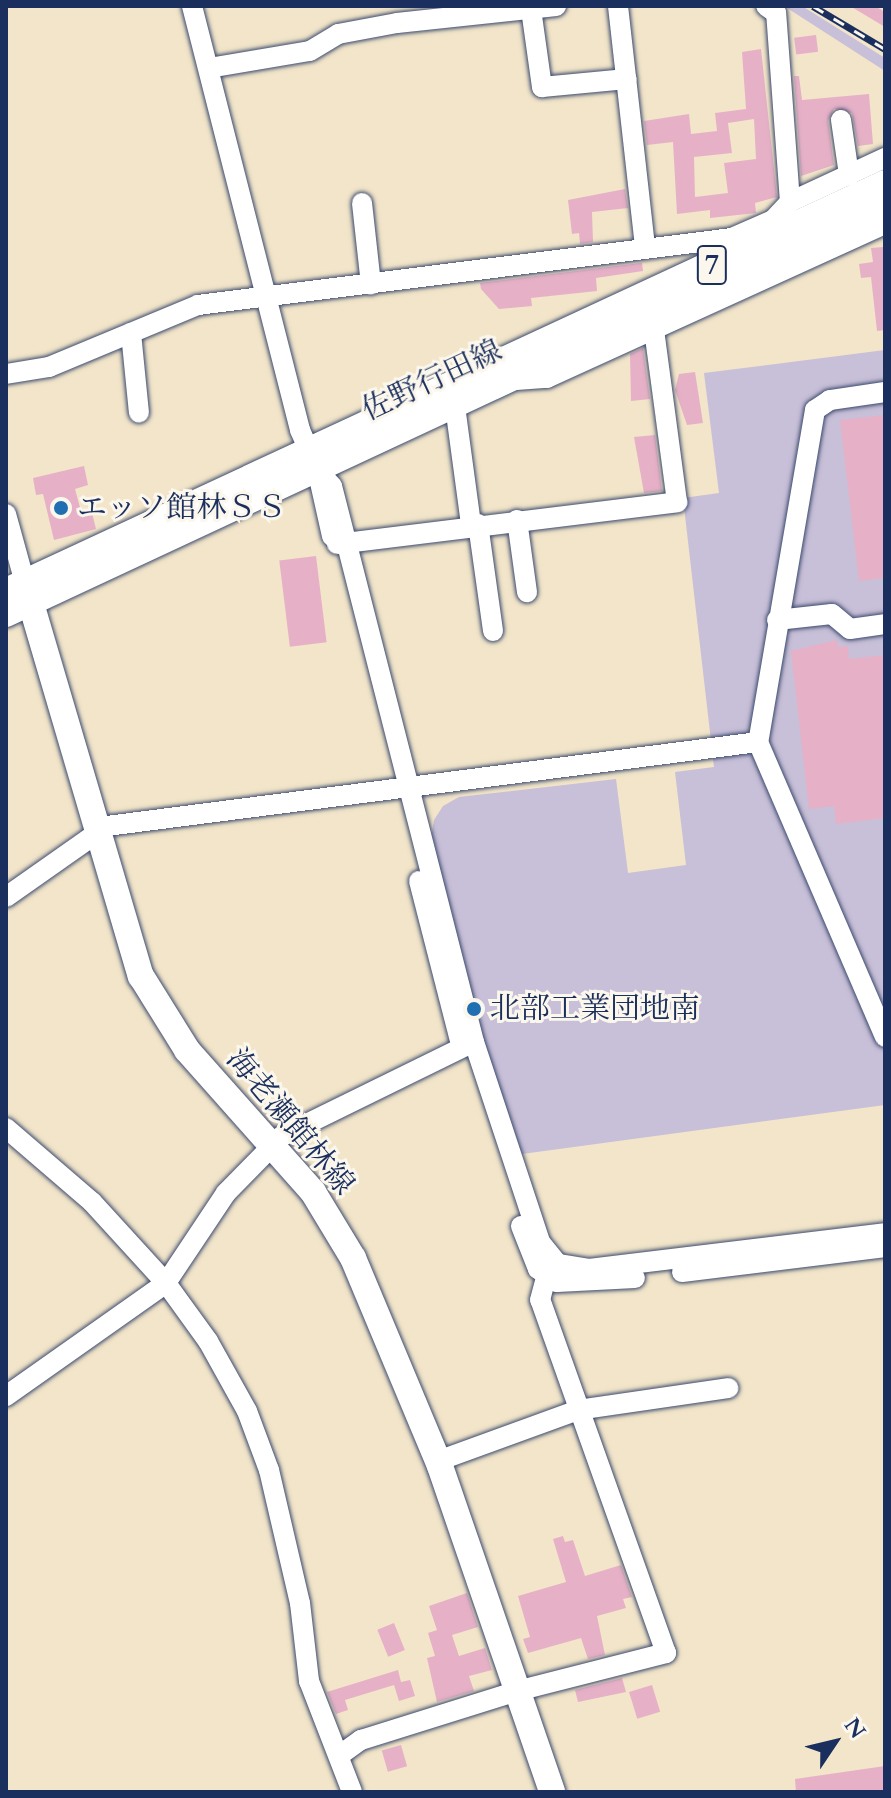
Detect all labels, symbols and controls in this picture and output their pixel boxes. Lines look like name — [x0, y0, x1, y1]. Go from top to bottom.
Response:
road number: 7 — [696, 241, 728, 289]
street label: 佐野行田線 — [356, 333, 508, 429]
place label: エッソ館林ＳＳ — [77, 490, 287, 526]
marker: エッソ館林ＳＳ — [52, 499, 70, 517]
place label: 北部工業団地南 — [490, 991, 700, 1027]
marker: 北部工業団地南 — [465, 1000, 483, 1018]
street label: 海老瀬館林線 — [218, 1041, 362, 1203]
north arrow — [795, 1702, 875, 1782]
text: N — [837, 1712, 872, 1745]

